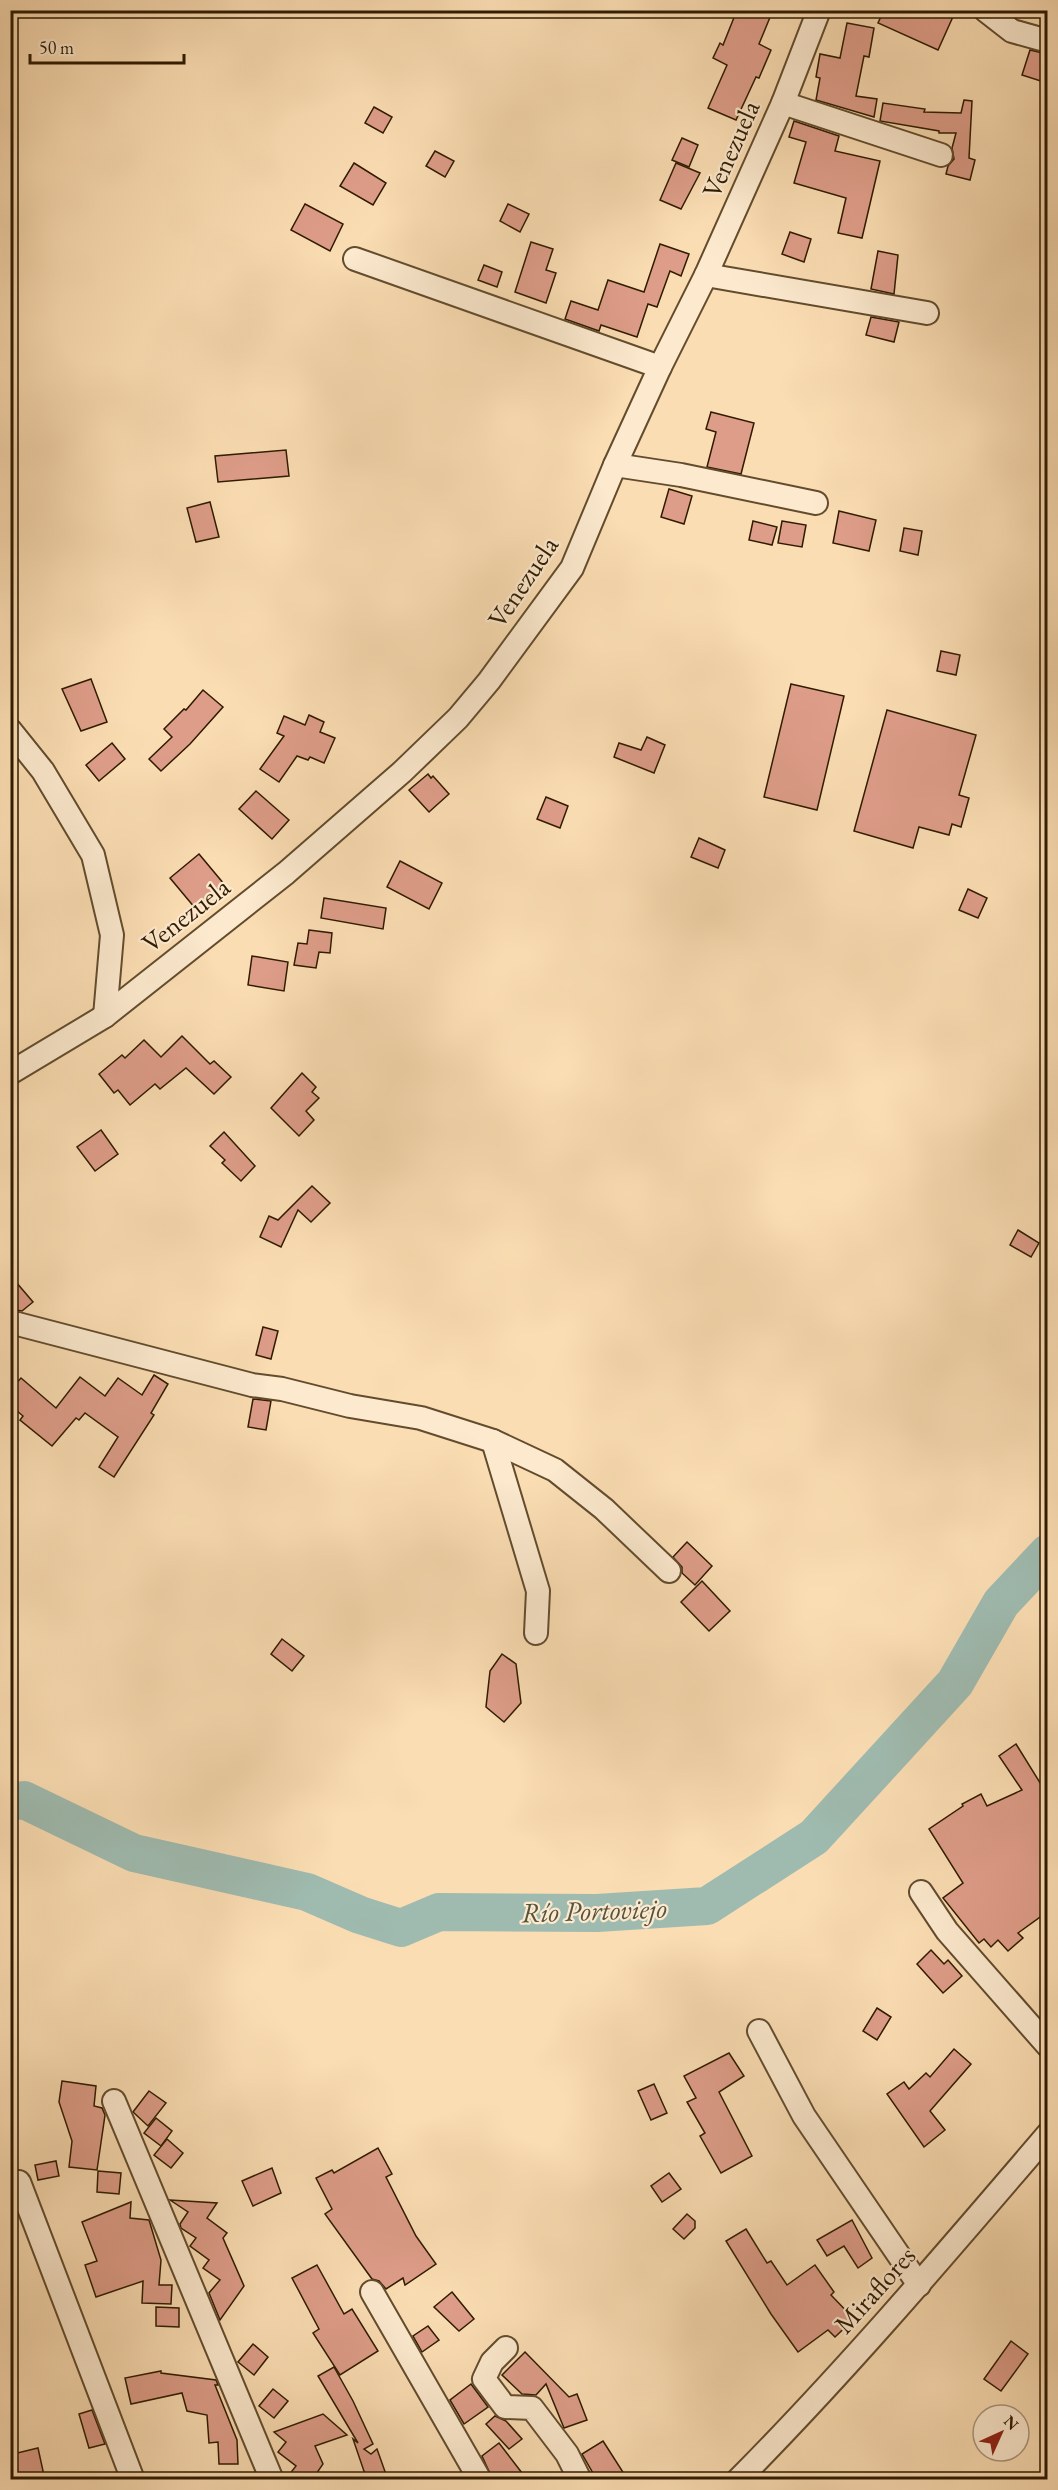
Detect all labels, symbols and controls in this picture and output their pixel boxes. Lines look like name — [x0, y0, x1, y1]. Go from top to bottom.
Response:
scale bar — [30, 27, 184, 65]
text: 50 m — [39, 36, 74, 59]
street label: Venezuela — [694, 94, 768, 203]
street label: Venezuela — [479, 529, 566, 634]
street label: Venezuela — [134, 869, 237, 960]
water label: Río Portoviejo — [521, 1889, 668, 1931]
street label: Miraflores — [826, 2239, 923, 2341]
north arrow — [971, 2403, 1031, 2463]
text: N — [999, 2411, 1023, 2435]

